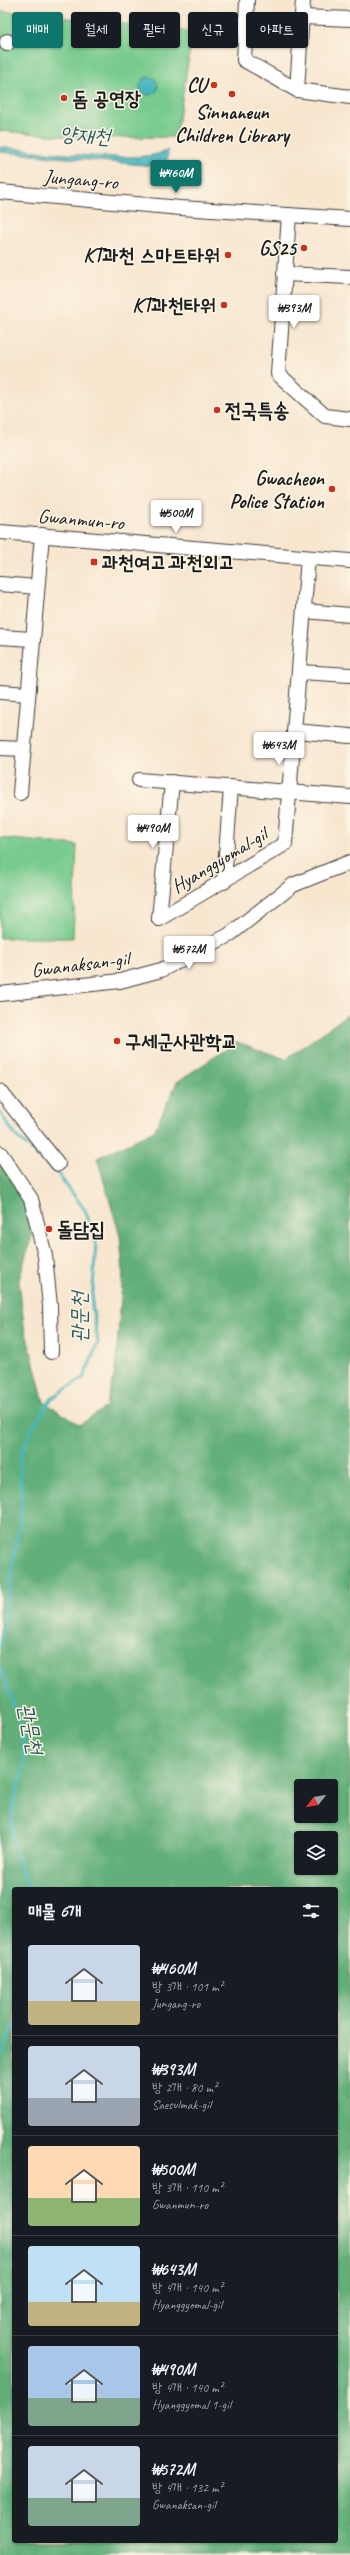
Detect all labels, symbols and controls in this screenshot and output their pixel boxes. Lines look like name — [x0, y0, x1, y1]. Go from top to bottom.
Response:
chip: 매매 — [12, 12, 63, 48]
chip: 월세 — [71, 12, 121, 48]
chip: 필터 — [129, 12, 180, 48]
chip: 신규 — [188, 12, 238, 48]
chip: 아파트 — [246, 12, 308, 48]
place label: CU — [187, 73, 210, 98]
marker: CU — [209, 80, 219, 90]
place label: 돔 공연장 — [72, 86, 141, 111]
marker: Sinnaneun Children Library — [227, 89, 237, 99]
marker: 돔 공연장 — [59, 93, 69, 103]
place label: Sinnaneun Children Library — [175, 100, 291, 148]
water label: 양재천 — [59, 120, 113, 150]
pin: ₩460M — [148, 160, 204, 194]
street label: Jungang-ro — [42, 164, 120, 195]
text: ₩460M — [159, 165, 193, 181]
place label: GS25 — [259, 236, 298, 261]
place label: KT과천 스마트타워 — [83, 243, 220, 268]
marker: GS25 — [299, 243, 309, 253]
marker: KT과천 스마트타워 — [223, 250, 233, 260]
place label: KT과천타워 — [132, 293, 216, 318]
pin: ₩393M — [266, 295, 322, 329]
marker: KT과천타워 — [219, 300, 229, 310]
text: ₩393M — [278, 300, 310, 316]
place label: 전국특송 — [225, 398, 289, 423]
marker: 전국특송 — [212, 405, 222, 415]
place label: Gwacheon Police Station — [229, 466, 325, 514]
marker: Gwacheon Police Station — [327, 484, 337, 494]
pin: ₩500M — [148, 500, 204, 534]
street label: Gwanmun-ro — [37, 503, 126, 536]
text: ₩500M — [160, 505, 192, 521]
place label: 과천여고.과천외고 — [102, 550, 235, 575]
marker: 과천여고.과천외고 — [89, 557, 99, 567]
pin: ₩643M — [251, 732, 307, 766]
text: ₩643M — [262, 737, 296, 753]
pin: ₩490M — [125, 815, 181, 849]
text: ₩490M — [137, 820, 169, 836]
street label: Hyanggyomal-gil — [167, 820, 275, 899]
pin: ₩572M — [161, 936, 217, 970]
text: ₩572M — [173, 941, 205, 957]
street label: Gwanaksan-gil — [30, 946, 134, 983]
place label: 구세군사관학교 — [125, 1029, 238, 1054]
marker: 구세군사관학교 — [112, 1036, 122, 1046]
place label: 돌담집 — [57, 1217, 105, 1242]
marker: 돌담집 — [44, 1224, 54, 1234]
water label: 관문천 — [66, 1290, 92, 1342]
water label: 관문천 — [13, 1702, 49, 1758]
north arrow — [294, 1779, 338, 1823]
map controls — [294, 1779, 338, 1875]
button: layers — [294, 1831, 338, 1875]
icon: filters — [300, 1900, 322, 1922]
text: 매물 6개 — [28, 1901, 81, 1922]
text: ₩460M — [152, 1958, 195, 1979]
icon: home — [60, 1961, 108, 2009]
text: 방 3개 · 101 m² — [152, 1979, 223, 1995]
text: Jungang-ro — [152, 1996, 200, 2012]
text: ₩393M — [152, 2059, 195, 2080]
icon: home — [60, 2062, 108, 2110]
text: 방 2개 · 80 m² — [152, 2080, 217, 2096]
text: Saesulmak-gil — [152, 2097, 211, 2113]
text: ₩500M — [152, 2159, 195, 2180]
icon: home — [60, 2162, 108, 2210]
text: 방 3개 · 110 m² — [152, 2180, 223, 2196]
text: Gwanmun-ro — [152, 2197, 208, 2213]
text: ₩643M — [152, 2259, 195, 2280]
icon: home — [60, 2262, 108, 2310]
text: 방 4개 · 140 m² — [152, 2280, 223, 2296]
text: Hyanggyomal-gil — [152, 2297, 222, 2313]
text: ₩490M — [152, 2359, 195, 2380]
icon: home — [60, 2362, 108, 2410]
text: 방 4개 · 140 m² — [152, 2380, 223, 2396]
text: Hyanggyomal 1-gil — [152, 2397, 231, 2413]
text: ₩572M — [152, 2459, 195, 2480]
icon: home — [60, 2462, 108, 2510]
text: 방 4개 · 132 m² — [152, 2480, 223, 2496]
text: Gwanaksan-gil — [152, 2497, 216, 2513]

